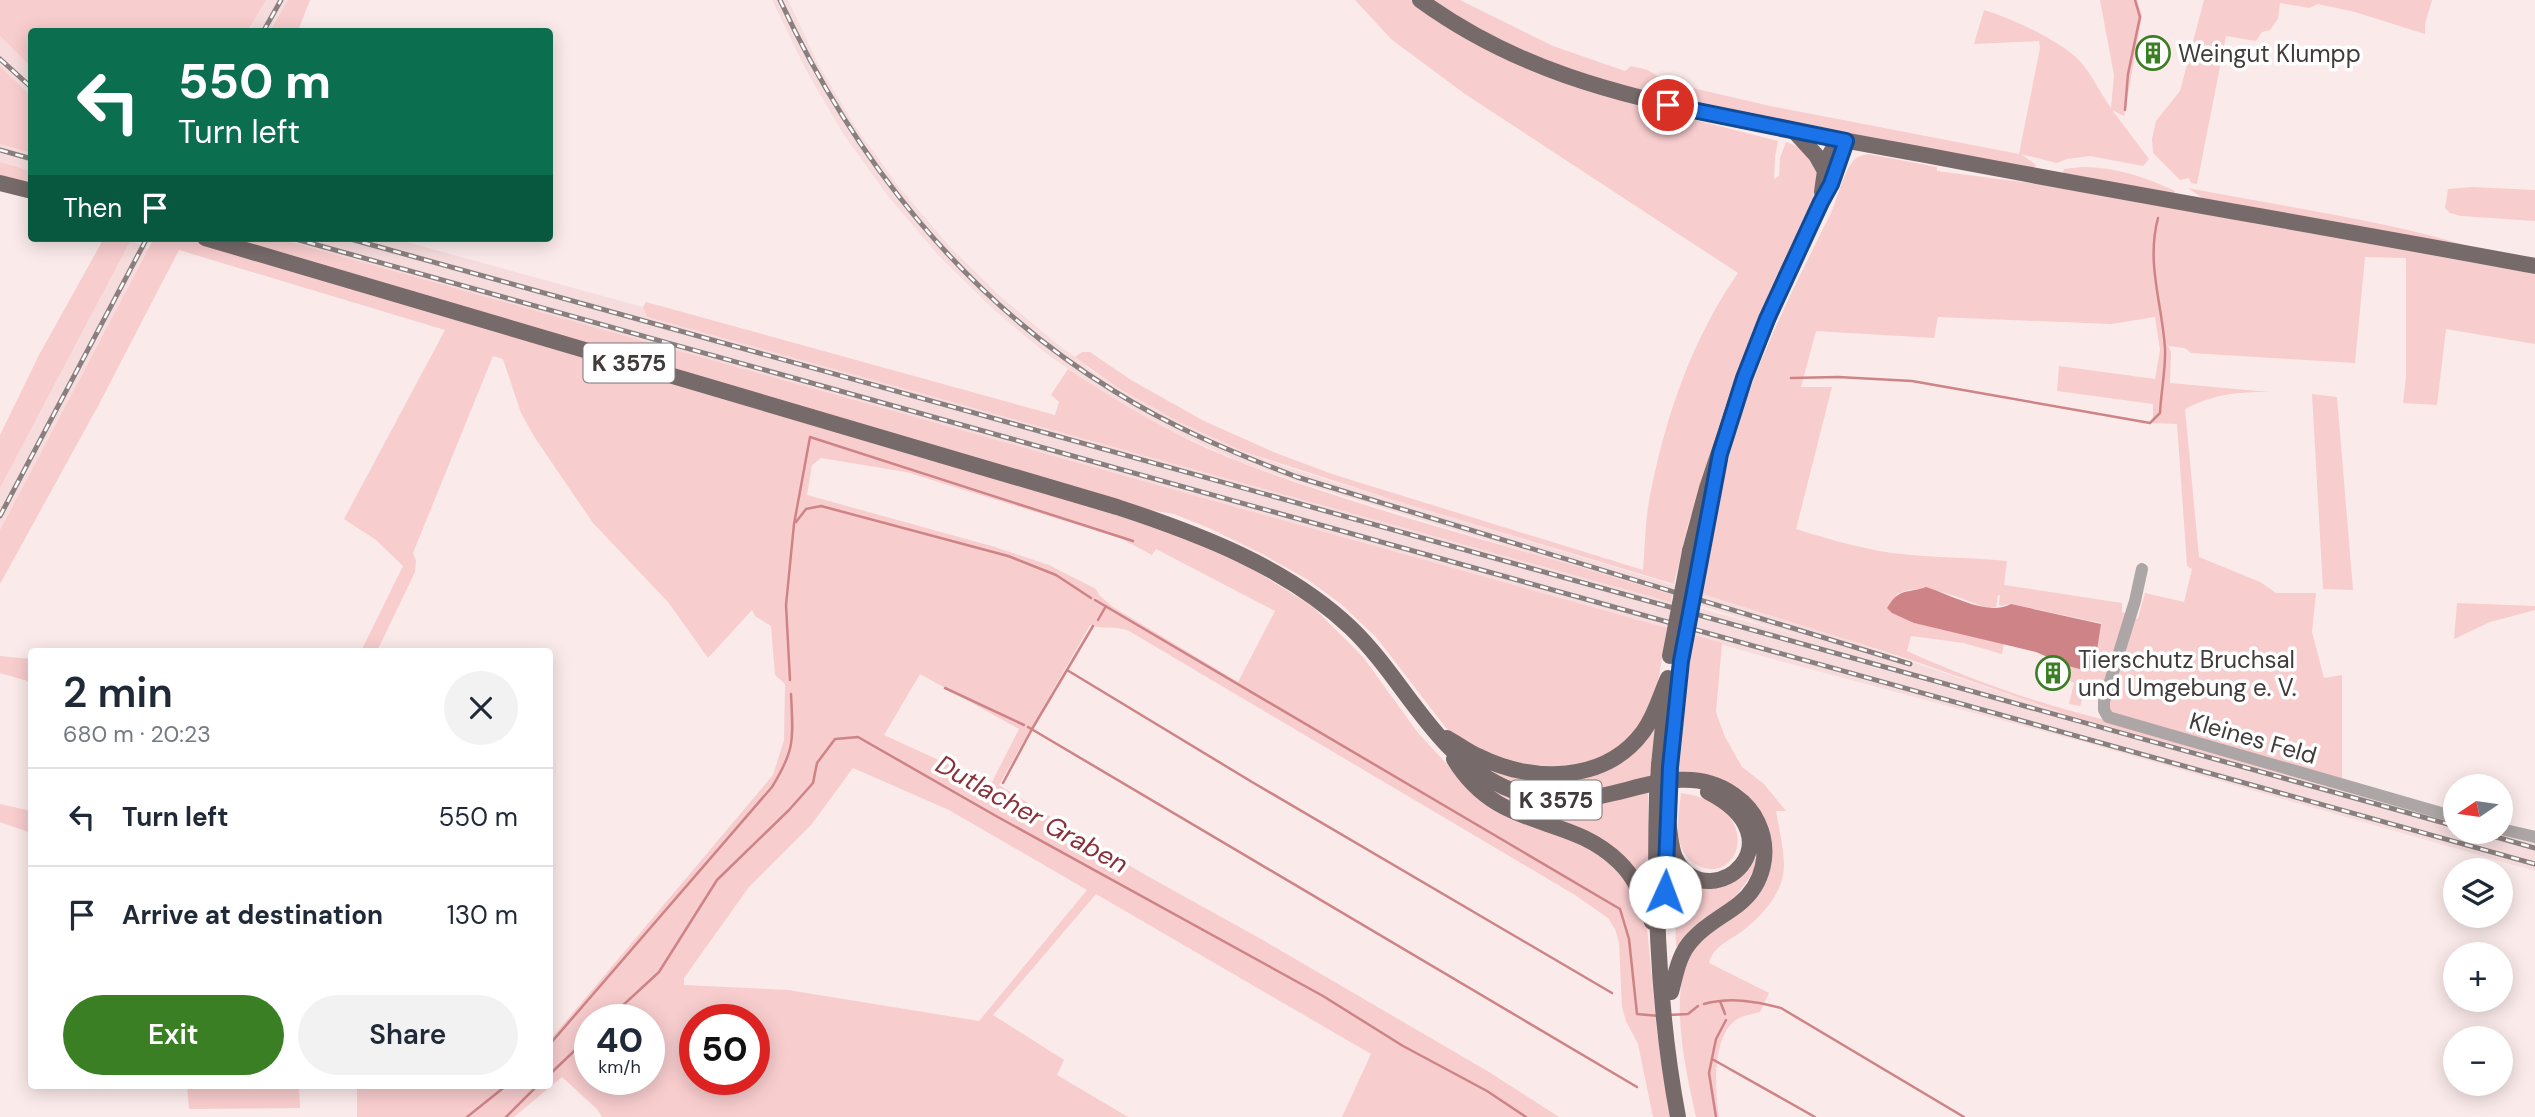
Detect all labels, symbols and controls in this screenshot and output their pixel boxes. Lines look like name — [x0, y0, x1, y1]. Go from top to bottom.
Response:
building icon: Weingut Klumpp — [2134, 34, 2172, 72]
place label: Weingut Klumpp — [2178, 38, 2361, 69]
text: 550 m — [178, 49, 331, 113]
icon: left — [63, 56, 154, 147]
pin — [1638, 75, 1698, 135]
icon: arrive — [1649, 86, 1687, 124]
text: Turn left — [178, 111, 300, 153]
icon: arrive — [136, 189, 174, 227]
text: Then — [63, 191, 122, 225]
road number: K 3575 — [584, 344, 674, 382]
place label: Tierschutz Bruchsal und Umgebung e. V. — [2078, 644, 2297, 703]
building icon: Tierschutz Bruchsal und Umgebung e. V. — [2034, 654, 2072, 692]
text: 2 min — [63, 665, 173, 720]
button: close — [444, 671, 518, 745]
street label: Kleines Feld — [2186, 705, 2320, 771]
text: 680 m · 20:23 — [63, 719, 211, 749]
water label: Dutlacher Graben — [930, 747, 1134, 881]
north arrow — [2443, 774, 2513, 844]
map controls — [2443, 774, 2513, 1096]
road number: K 3575 — [1510, 780, 1602, 820]
icon: left — [63, 798, 101, 836]
text: Turn left — [122, 800, 229, 834]
text: 550 m — [438, 800, 518, 834]
position arrow — [1628, 855, 1702, 929]
button: layers — [2443, 858, 2513, 928]
icon: arrive — [63, 896, 101, 934]
text: Arrive at destination — [122, 898, 383, 932]
text: 130 m — [447, 898, 518, 932]
button: + — [2443, 942, 2513, 1012]
button: Exit — [63, 995, 284, 1075]
button: Share — [298, 995, 518, 1075]
speed limit sign: 50 — [679, 1004, 770, 1095]
text: 40 — [596, 1017, 643, 1063]
button: − — [2443, 1026, 2513, 1096]
text: km/h — [598, 1055, 641, 1079]

